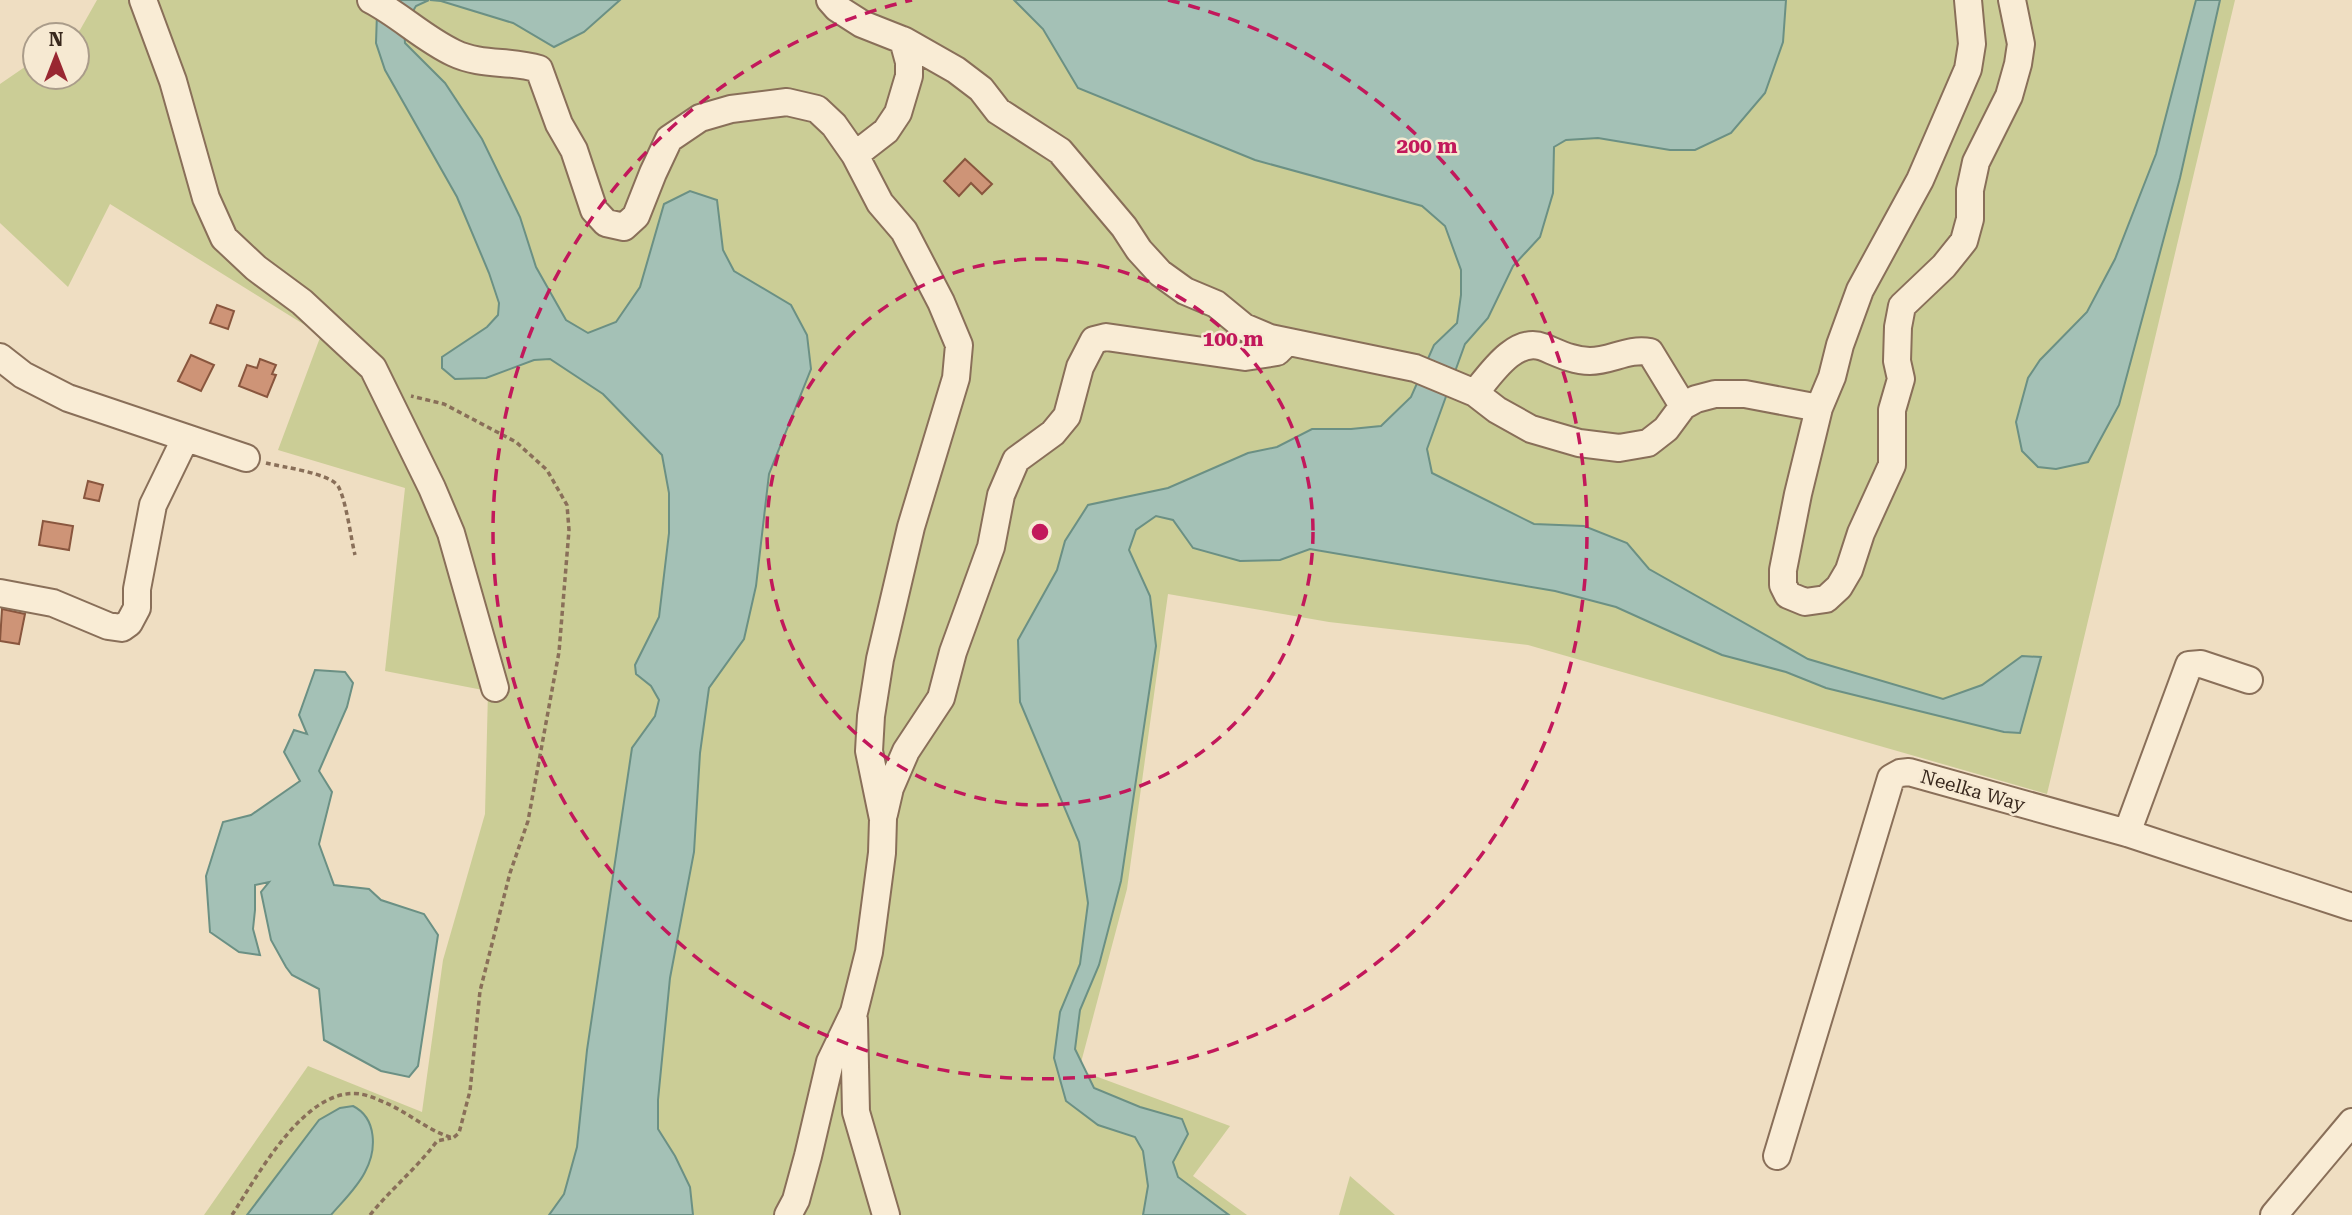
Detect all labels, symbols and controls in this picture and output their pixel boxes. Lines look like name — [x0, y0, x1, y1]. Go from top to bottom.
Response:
north arrow — [21, 21, 91, 91]
text: N — [49, 28, 64, 51]
text: 200 m — [1397, 134, 1457, 158]
text: 100 m — [1203, 327, 1263, 351]
centre of rings — [1028, 520, 1052, 544]
street label: Neelka Way — [1918, 765, 2029, 817]

